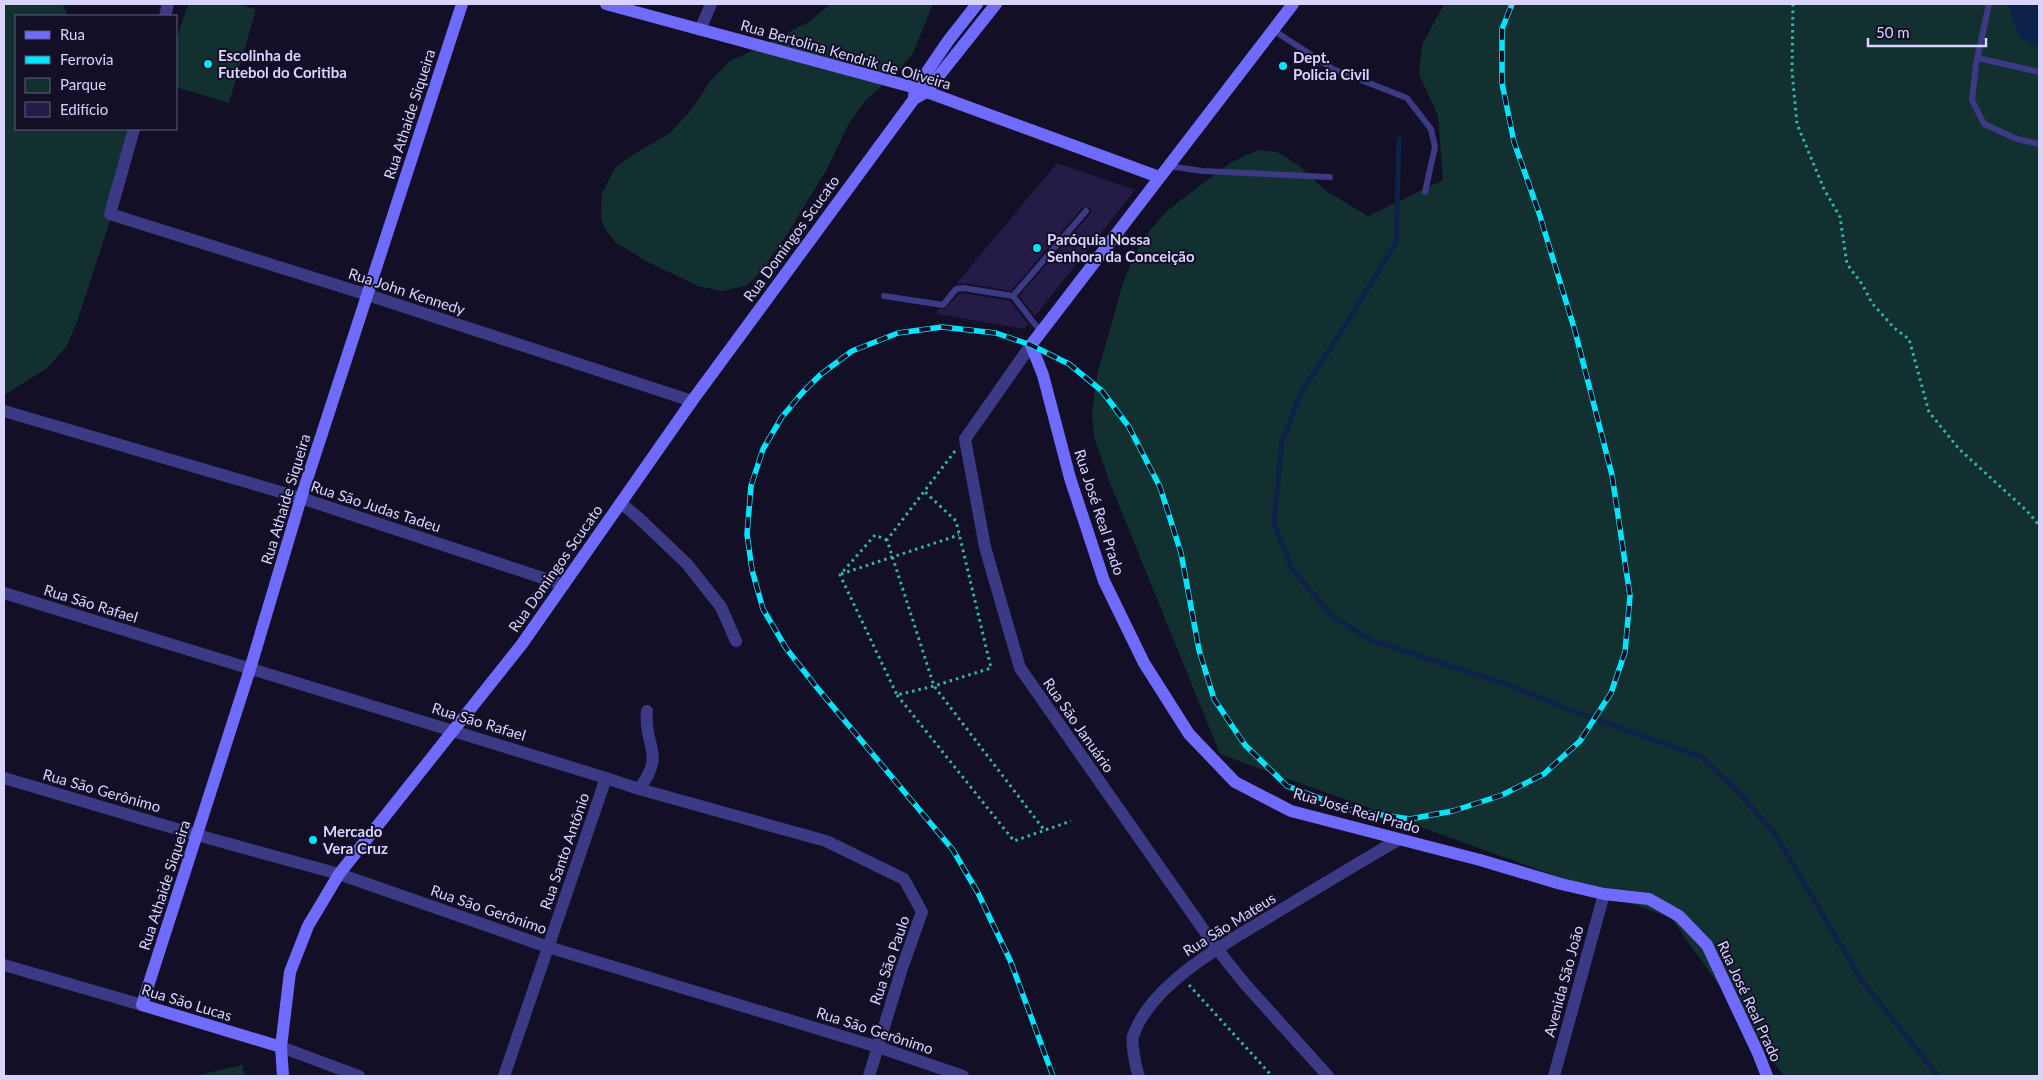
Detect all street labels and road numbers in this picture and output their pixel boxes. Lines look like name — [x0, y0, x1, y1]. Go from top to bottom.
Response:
street label: Rua Bertolina Kendrik de Oliveira — [739, 15, 953, 93]
street label: Rua Athaide Siqueira — [379, 47, 439, 181]
street label: Rua Domingos Scucato — [739, 171, 843, 305]
street label: Rua John Kennedy — [346, 264, 468, 318]
street label: Rua Athaide Siqueira — [257, 431, 313, 567]
street label: Rua José Real Prado — [1071, 447, 1129, 577]
street label: Rua São Judas Tadeu — [309, 476, 443, 536]
street label: Rua Domingos Scucato — [504, 501, 606, 635]
street label: Rua São Rafael — [42, 580, 140, 626]
street label: Rua São Januário — [1040, 674, 1118, 776]
street label: Rua São Rafael — [430, 698, 528, 744]
street label: Rua São Gerônimo — [41, 765, 163, 815]
street label: Rua José Real Prado — [1291, 783, 1423, 837]
street label: Rua Santo Antônio — [536, 790, 592, 912]
street label: Rua Athaide Siqueira — [134, 818, 194, 952]
street label: Rua São Gerônimo — [428, 881, 550, 937]
street label: Rua São Mateus — [1179, 888, 1279, 960]
street label: Rua São Paulo — [865, 913, 913, 1007]
street label: Avenida São João — [1539, 923, 1587, 1039]
street label: Rua José Real Prado — [1714, 938, 1786, 1064]
street label: Rua São Lucas — [140, 980, 234, 1024]
street label: Rua São Gerônimo — [814, 1003, 936, 1057]

